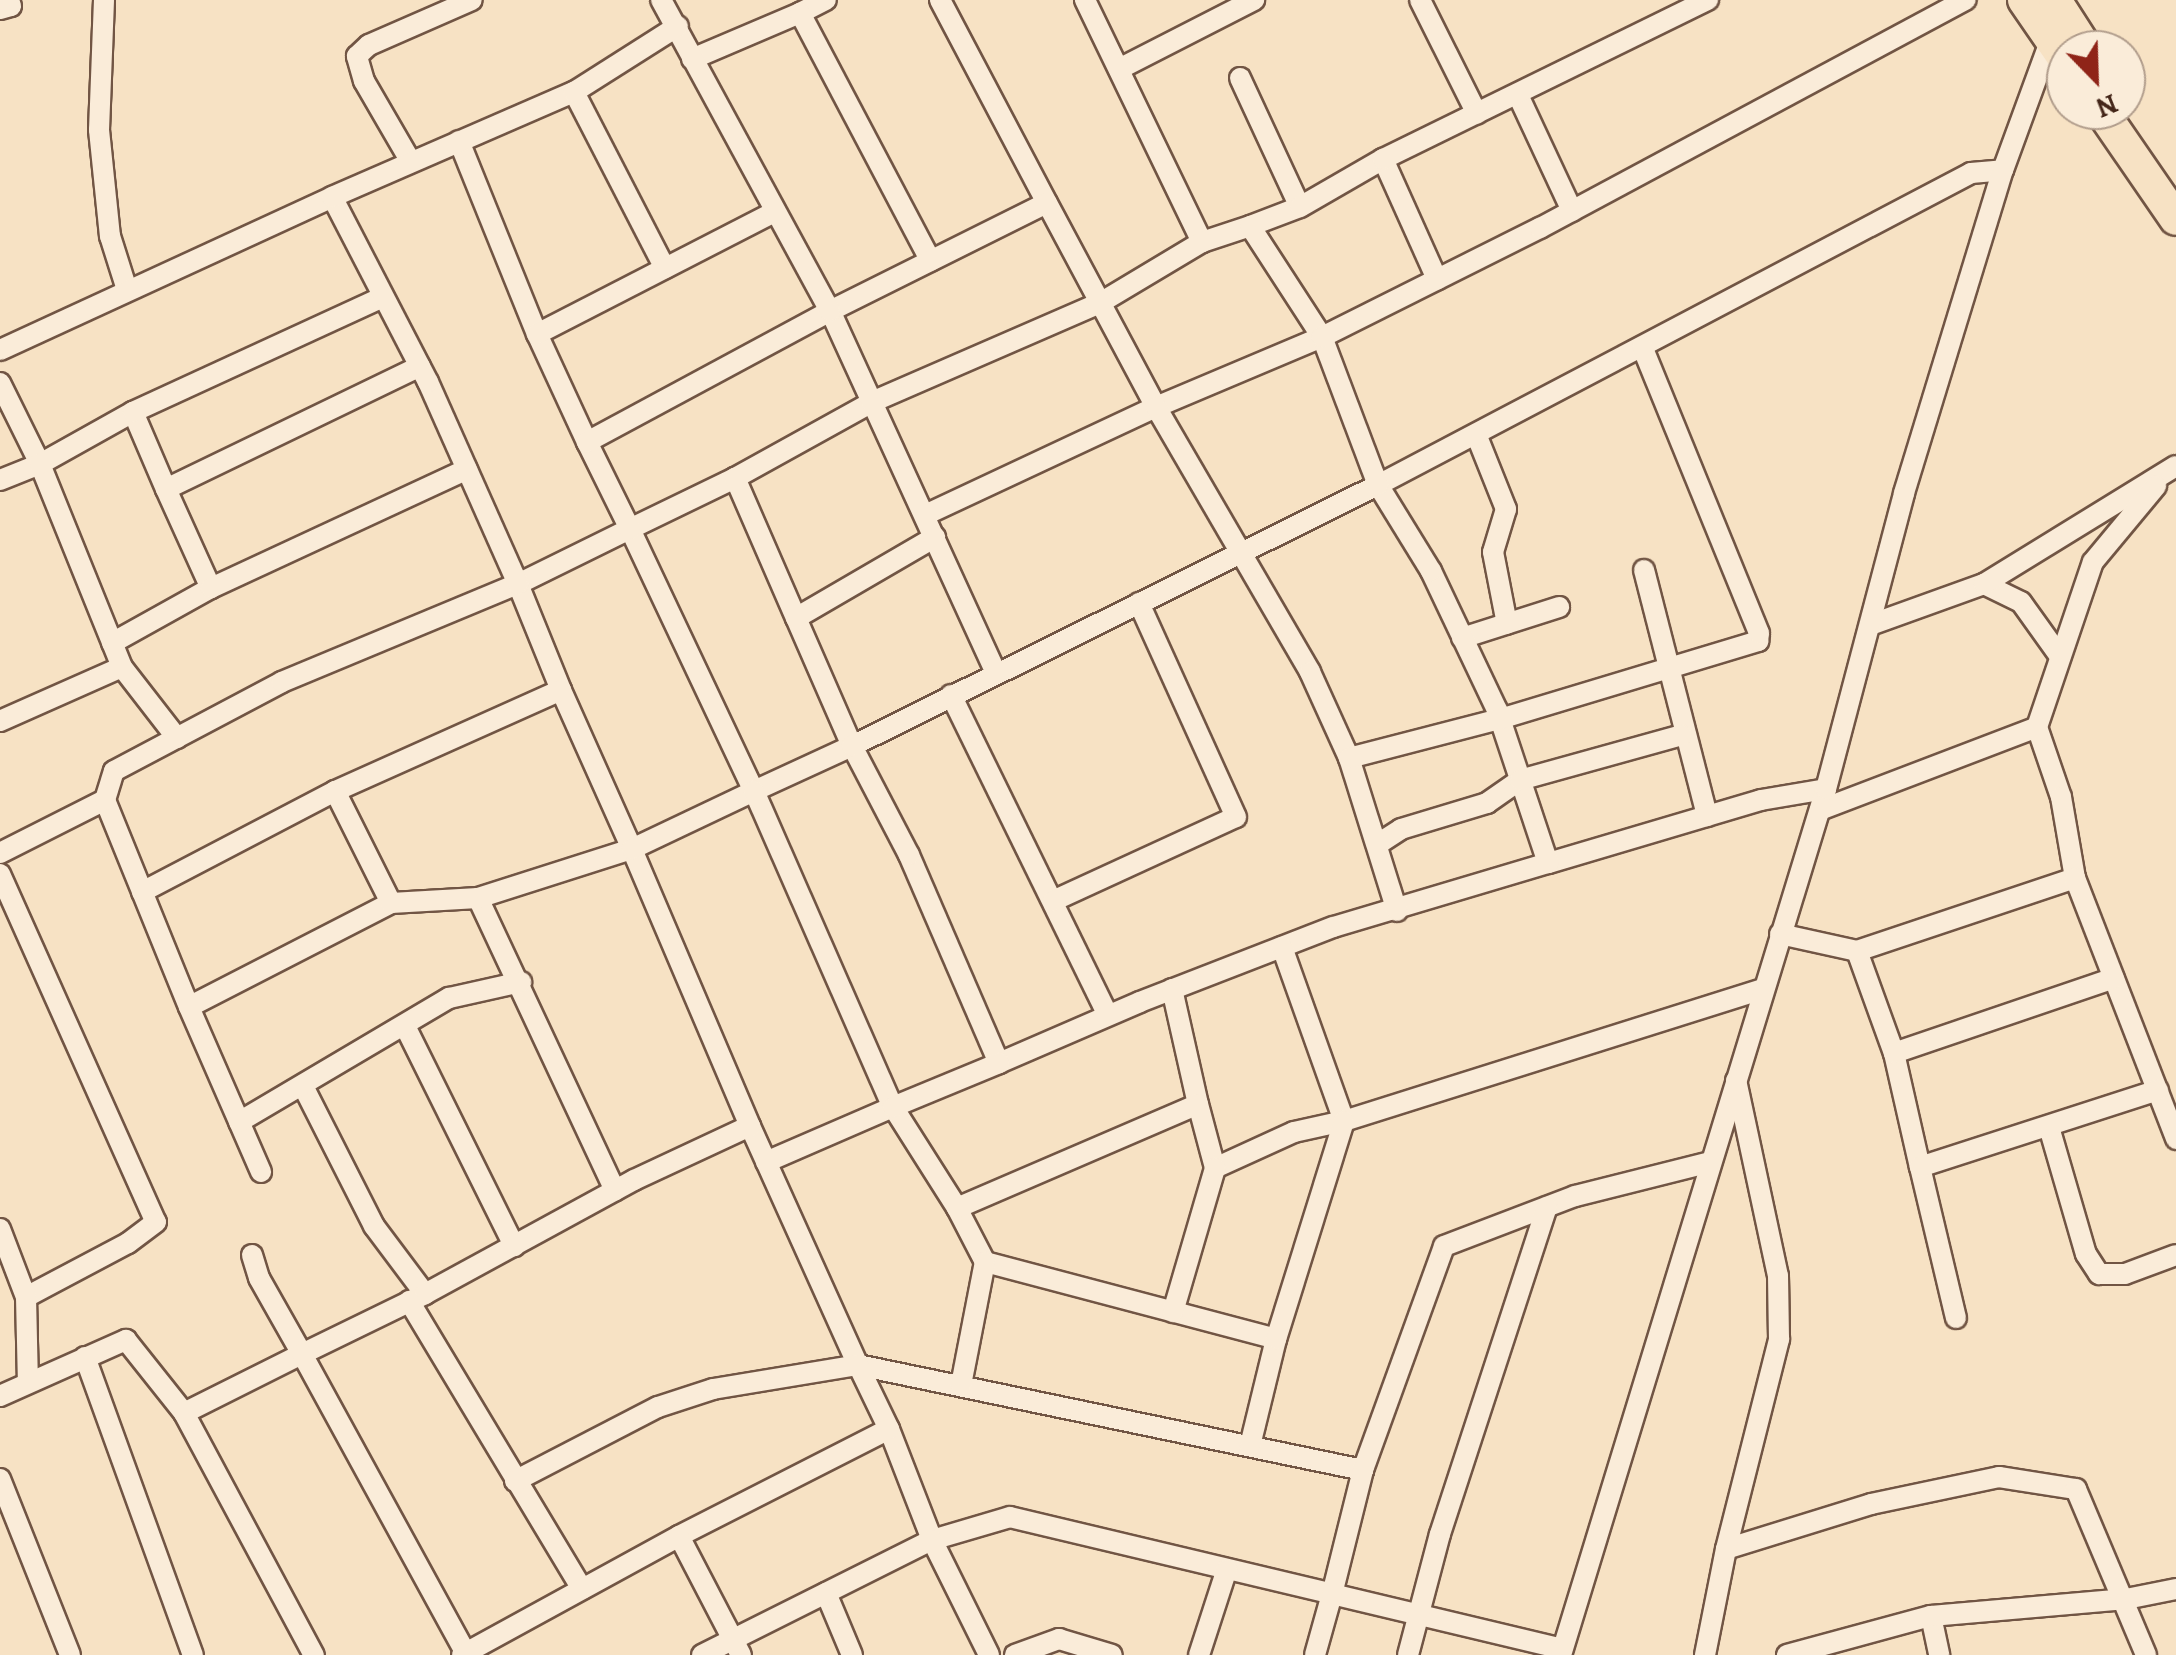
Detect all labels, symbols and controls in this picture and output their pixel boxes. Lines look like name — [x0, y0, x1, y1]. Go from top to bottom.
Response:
north arrow — [2046, 30, 2146, 130]
text: N — [2090, 84, 2124, 127]

